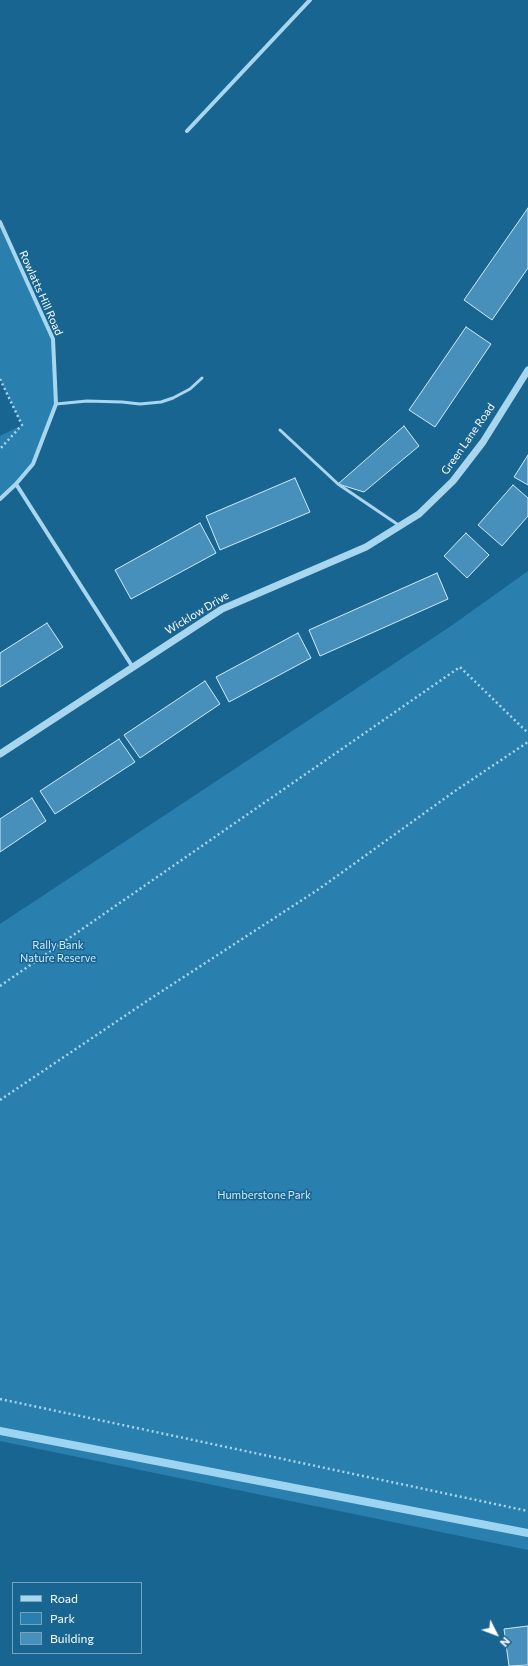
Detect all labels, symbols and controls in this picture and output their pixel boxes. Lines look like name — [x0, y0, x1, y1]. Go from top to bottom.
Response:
street label: Rowlatts Hill Road — [16, 249, 66, 337]
street label: Green Lane Road — [438, 401, 498, 477]
street label: Wicklow Drive — [163, 589, 231, 637]
park label: Rally Bank Nature Reserve — [20, 938, 96, 964]
park label: Humberstone Park — [217, 1188, 311, 1202]
legend — [12, 1582, 142, 1654]
text: Road — [50, 1591, 78, 1605]
text: Park — [50, 1611, 75, 1625]
north arrow — [476, 1614, 516, 1654]
text: Building — [50, 1631, 94, 1645]
text: N — [498, 1635, 513, 1650]

